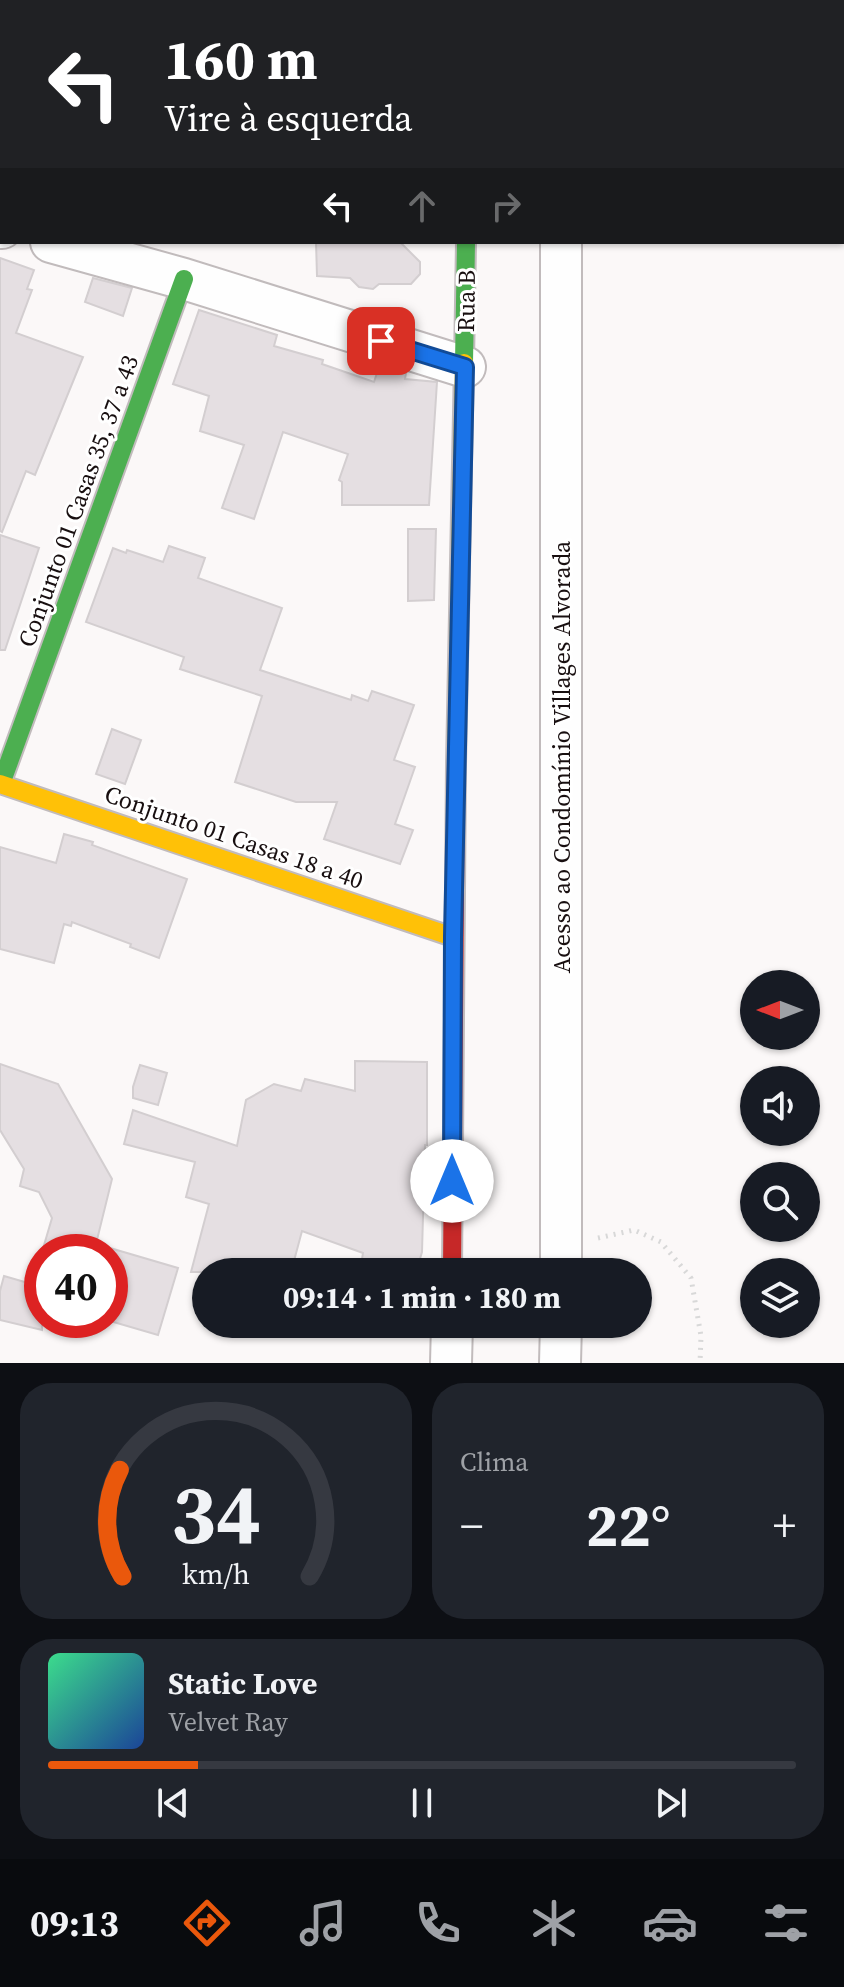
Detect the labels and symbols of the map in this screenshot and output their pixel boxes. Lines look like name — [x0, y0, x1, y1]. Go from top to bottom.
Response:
street label: Rua B — [449, 270, 483, 332]
pin — [347, 307, 415, 375]
street label: Conjunto 01 Casas 35, 37 a 43 — [10, 351, 146, 651]
street label: Acesso ao Condomínio Villages Alvorada — [545, 540, 578, 973]
street label: Conjunto 01 Casas 18 a 40 — [100, 777, 368, 897]
north arrow — [740, 970, 820, 1050]
position arrow — [410, 1139, 494, 1223]
speed limit sign: 40 — [24, 1234, 128, 1338]

